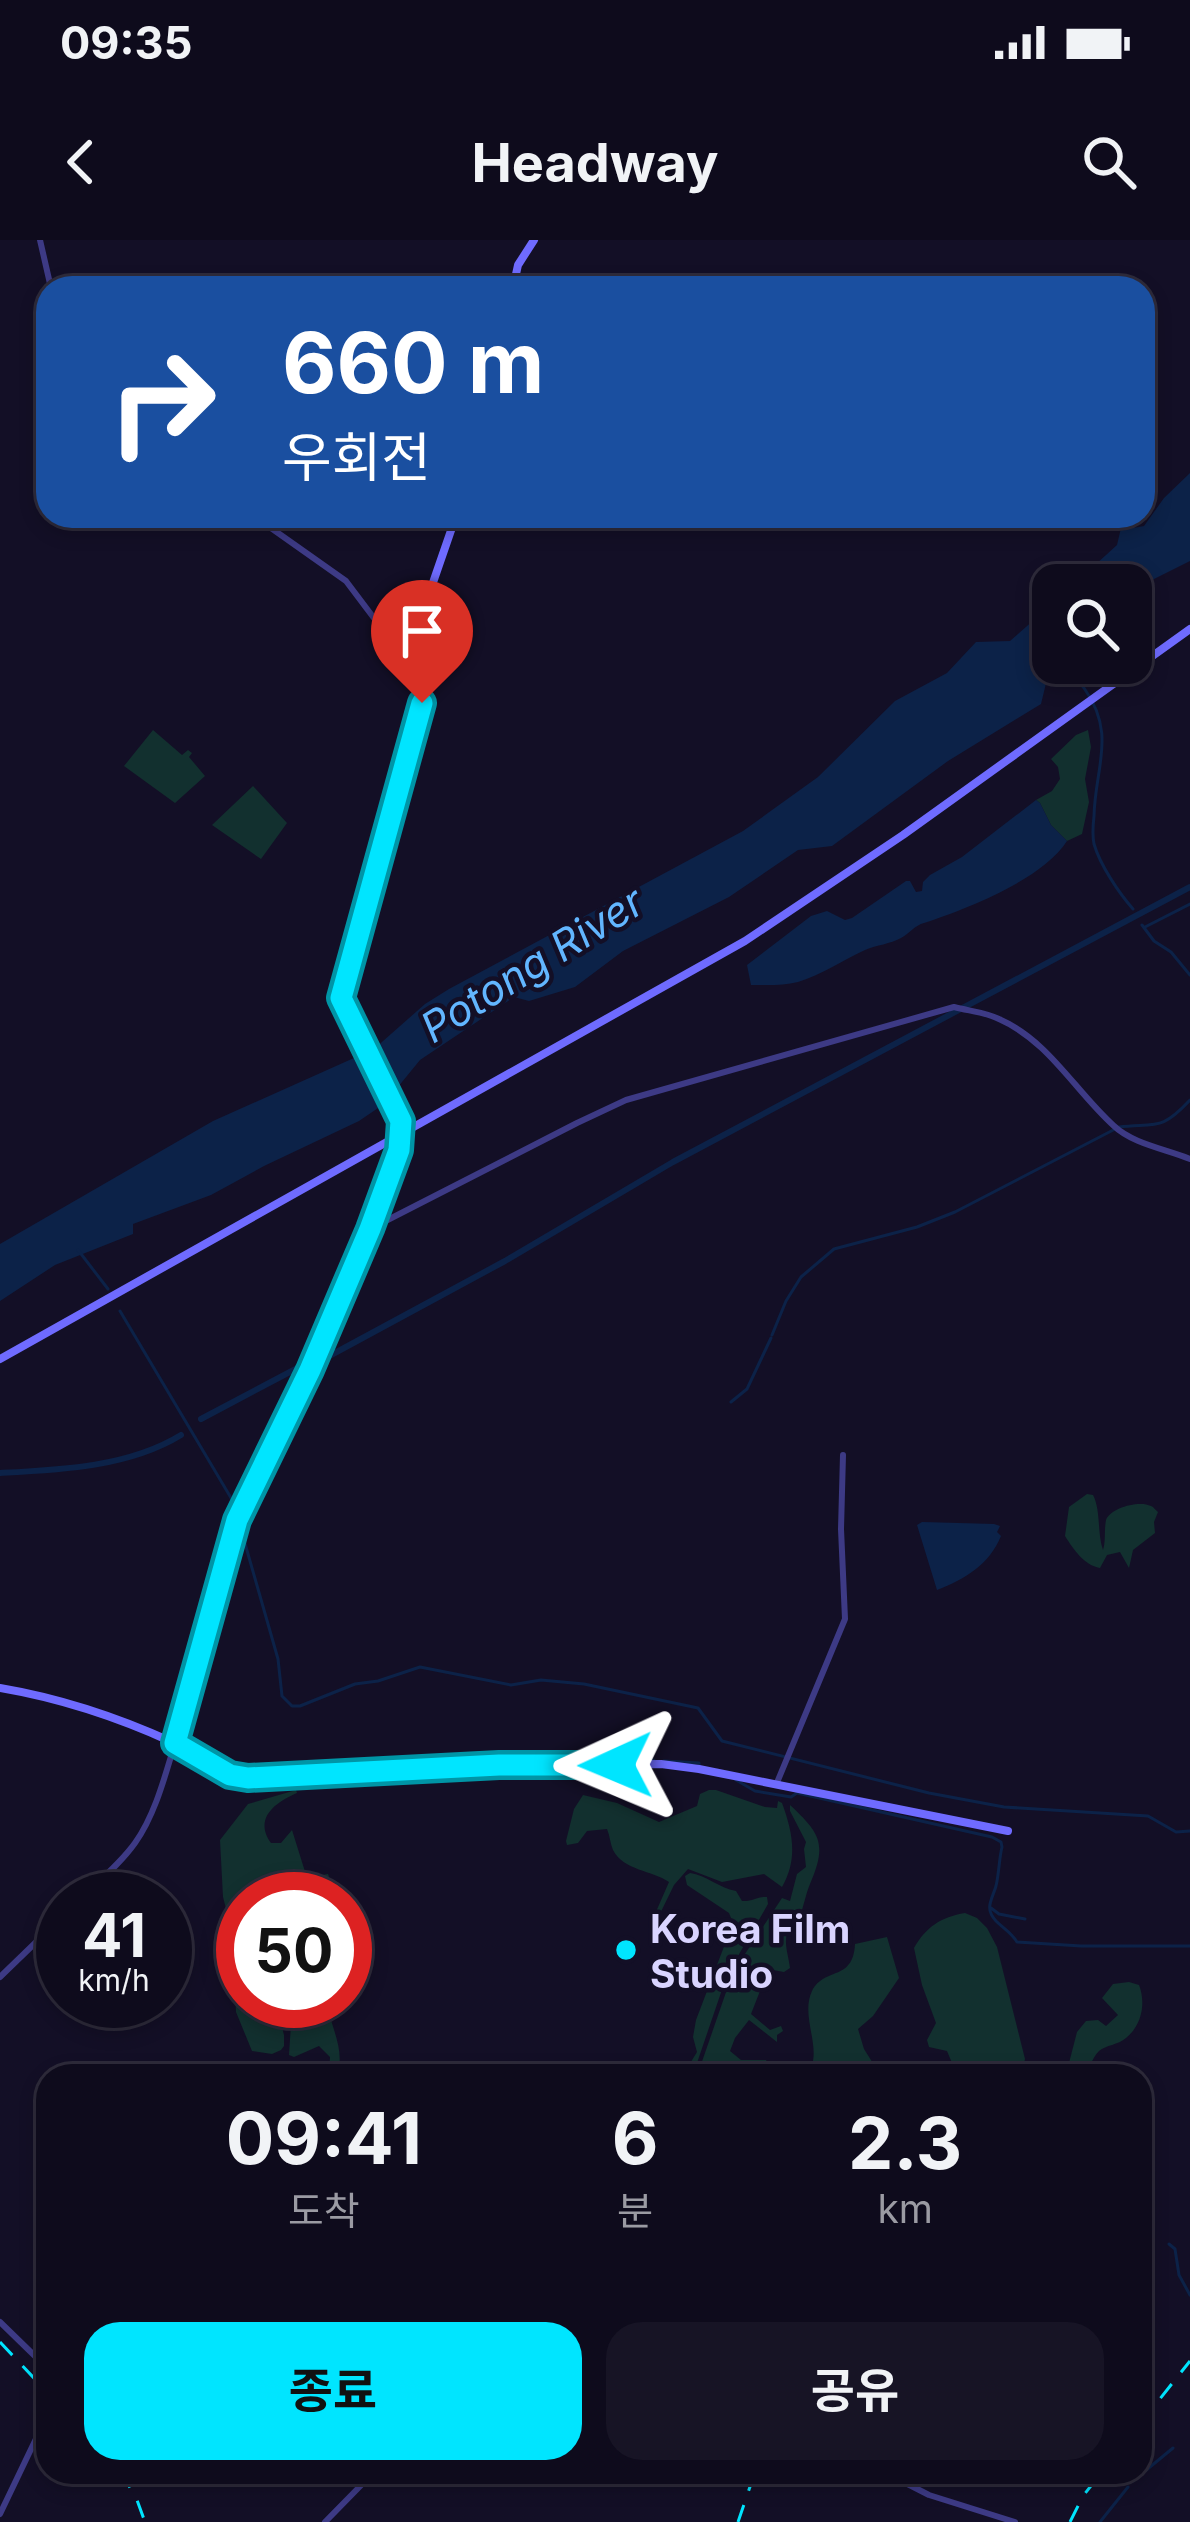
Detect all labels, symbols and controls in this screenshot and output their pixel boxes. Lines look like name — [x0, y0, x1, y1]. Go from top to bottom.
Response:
text: 09:35 — [60, 15, 192, 70]
icon: back — [48, 129, 114, 195]
icon: search — [1076, 129, 1142, 195]
text: Headway — [471, 130, 719, 195]
text: 660 m — [282, 312, 544, 413]
icon: right — [84, 324, 240, 480]
text: 우회전 — [282, 425, 431, 490]
map controls — [1032, 564, 1152, 684]
button: search — [1032, 564, 1152, 684]
pin — [371, 580, 473, 703]
icon: arrive — [389, 598, 455, 664]
water label: Potong River — [411, 875, 654, 1053]
position arrow — [553, 1702, 679, 1828]
speed limit sign: 50 — [216, 1872, 372, 2028]
text: 41 — [82, 1899, 146, 1971]
place label: Korea Film Studio — [650, 1905, 850, 1997]
marker: Korea Film Studio — [613, 1937, 639, 1963]
text: km/h — [78, 1962, 150, 1998]
text: 09:41 — [226, 2094, 422, 2181]
text: 6 — [612, 2094, 658, 2181]
text: 2.3 — [848, 2099, 962, 2186]
text: km — [877, 2185, 933, 2232]
text: 도착 — [288, 2187, 360, 2234]
text: 분 — [617, 2187, 653, 2234]
button: 종료 — [84, 2322, 582, 2460]
button: 공유 — [606, 2322, 1104, 2460]

